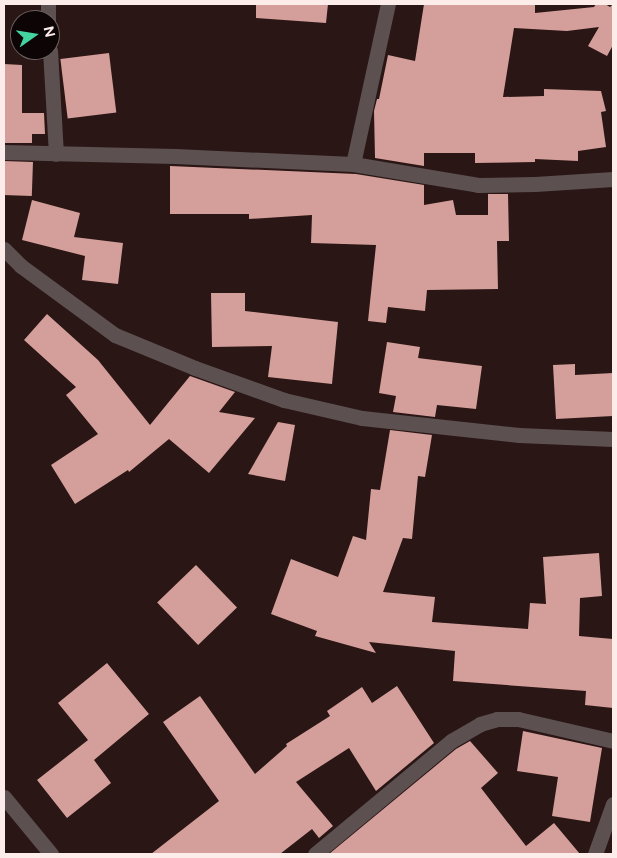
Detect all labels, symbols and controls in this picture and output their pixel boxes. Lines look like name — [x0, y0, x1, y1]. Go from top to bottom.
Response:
north arrow — [10, 10, 60, 60]
text: N — [40, 25, 59, 39]

